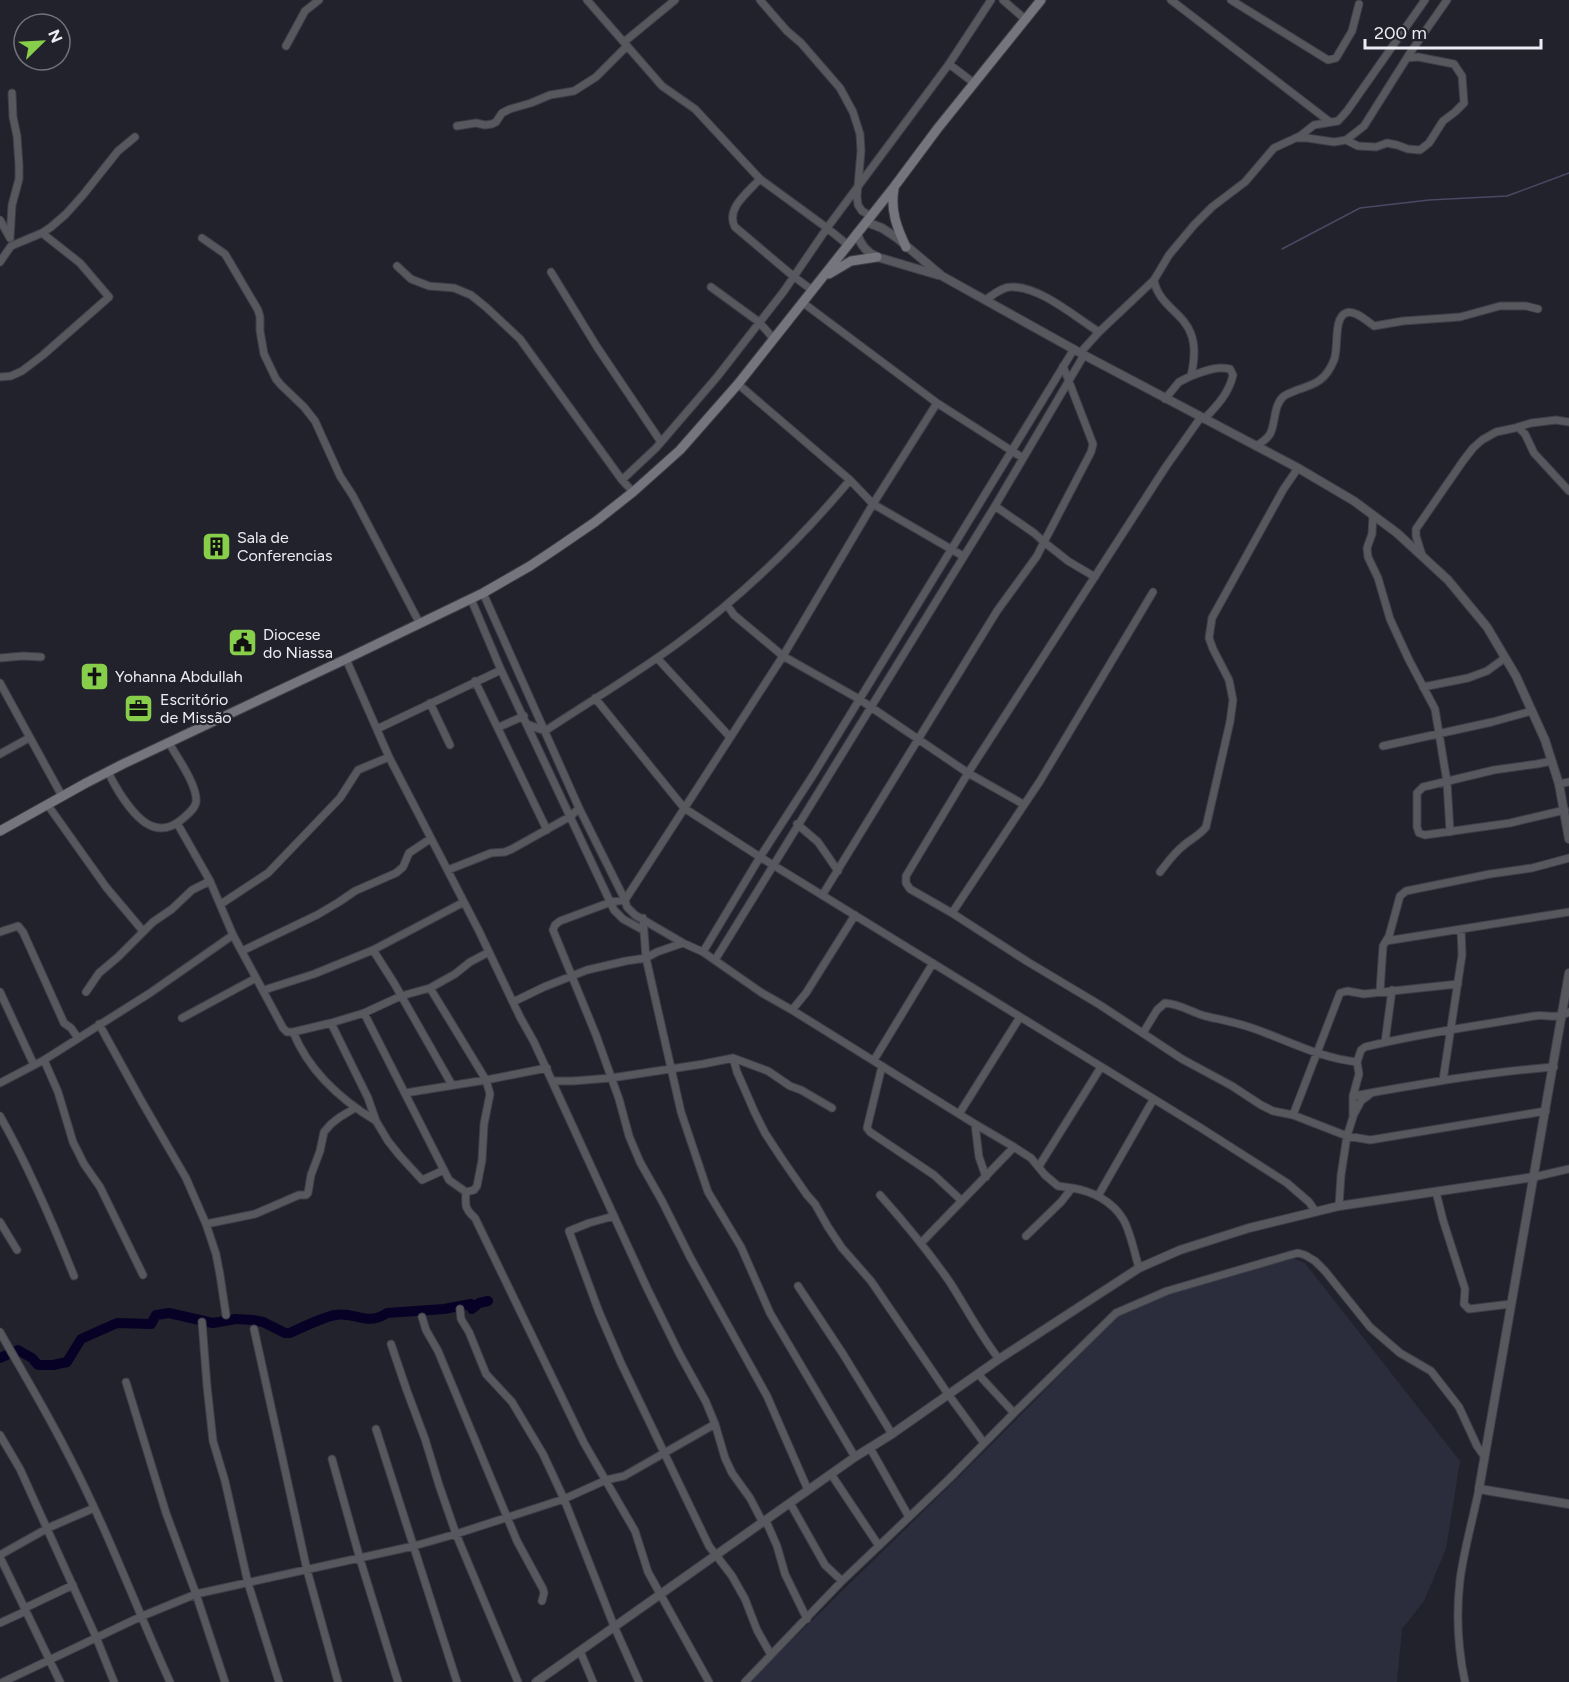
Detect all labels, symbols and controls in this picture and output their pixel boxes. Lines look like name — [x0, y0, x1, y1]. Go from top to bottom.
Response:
north arrow — [12, 12, 72, 72]
scale bar — [1365, 12, 1540, 50]
text: 200 m — [1374, 22, 1427, 44]
text: N — [44, 27, 66, 46]
place label: Sala de Conferencias — [237, 528, 332, 565]
building icon: Sala de Conferencias — [200, 530, 232, 562]
place label: Diocese do Niassa — [263, 625, 333, 662]
public building icon: Diocese do Niassa — [226, 627, 258, 659]
church icon: Yohanna Abdullah — [78, 660, 110, 692]
place label: Yohanna Abdullah — [115, 667, 243, 686]
place label: Escritório de Missão — [160, 690, 232, 727]
office icon: Escritório de Missão — [123, 692, 155, 724]

